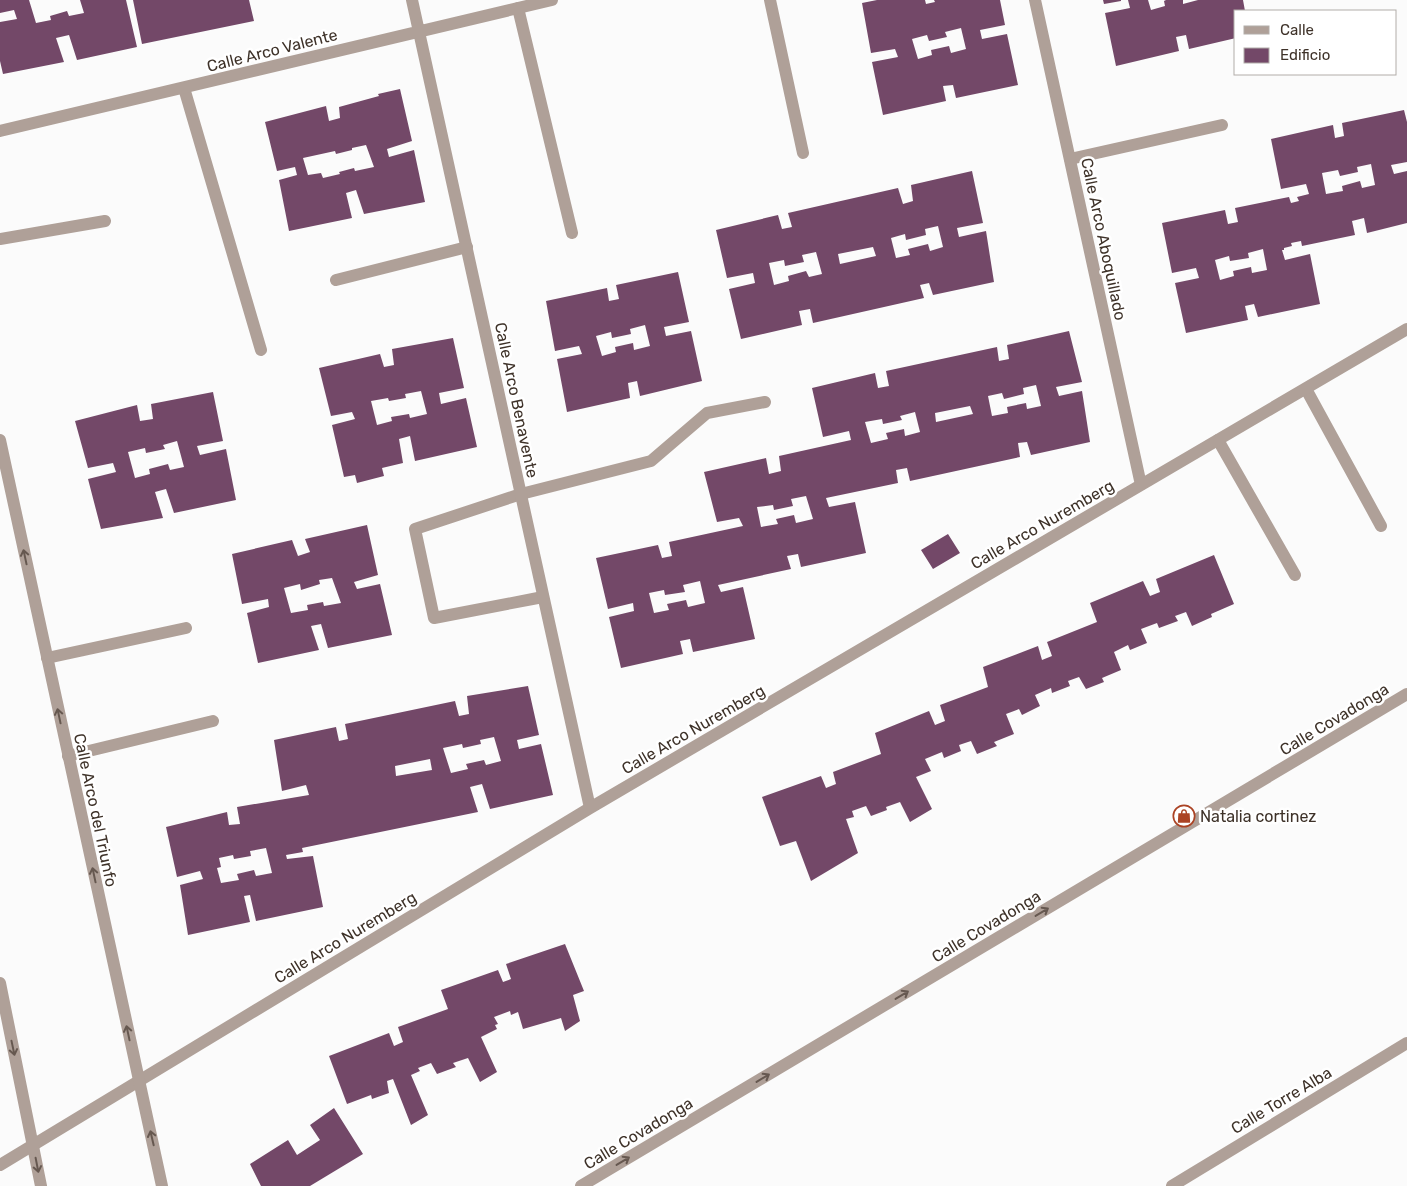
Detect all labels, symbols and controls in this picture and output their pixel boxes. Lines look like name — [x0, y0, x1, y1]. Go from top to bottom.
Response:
legend — [1234, 10, 1397, 75]
text: Calle — [1280, 21, 1314, 39]
street label: Calle Arco Valente — [205, 25, 339, 76]
text: Edificio — [1280, 46, 1330, 64]
street label: Calle Arco Aboquillado — [1077, 156, 1130, 322]
street label: Calle Arco Benavente — [491, 321, 542, 480]
street label: Calle Arco Nuremberg — [967, 476, 1117, 573]
one-way arrow — [20, 549, 29, 565]
street label: Calle Covadonga — [1276, 679, 1392, 759]
street label: Calle Arco Nuremberg — [618, 681, 768, 778]
one-way arrow — [54, 708, 63, 724]
street label: Calle Arco del Triunfo — [70, 732, 121, 889]
shop icon: Natalia cortinez — [1172, 804, 1196, 828]
place label: Natalia cortinez — [1200, 807, 1317, 826]
one-way arrow — [89, 867, 98, 883]
street label: Calle Covadonga — [928, 886, 1044, 966]
street label: Calle Arco Nuremberg — [271, 888, 420, 987]
one-way arrow — [1035, 906, 1049, 916]
one-way arrow — [895, 989, 909, 999]
one-way arrow — [123, 1026, 132, 1042]
one-way arrow — [9, 1039, 19, 1055]
street label: Calle Torre Alba — [1227, 1063, 1335, 1138]
one-way arrow — [755, 1072, 769, 1082]
street label: Calle Covadonga — [580, 1093, 696, 1173]
one-way arrow — [147, 1131, 156, 1147]
one-way arrow — [616, 1156, 630, 1166]
one-way arrow — [33, 1157, 42, 1173]

